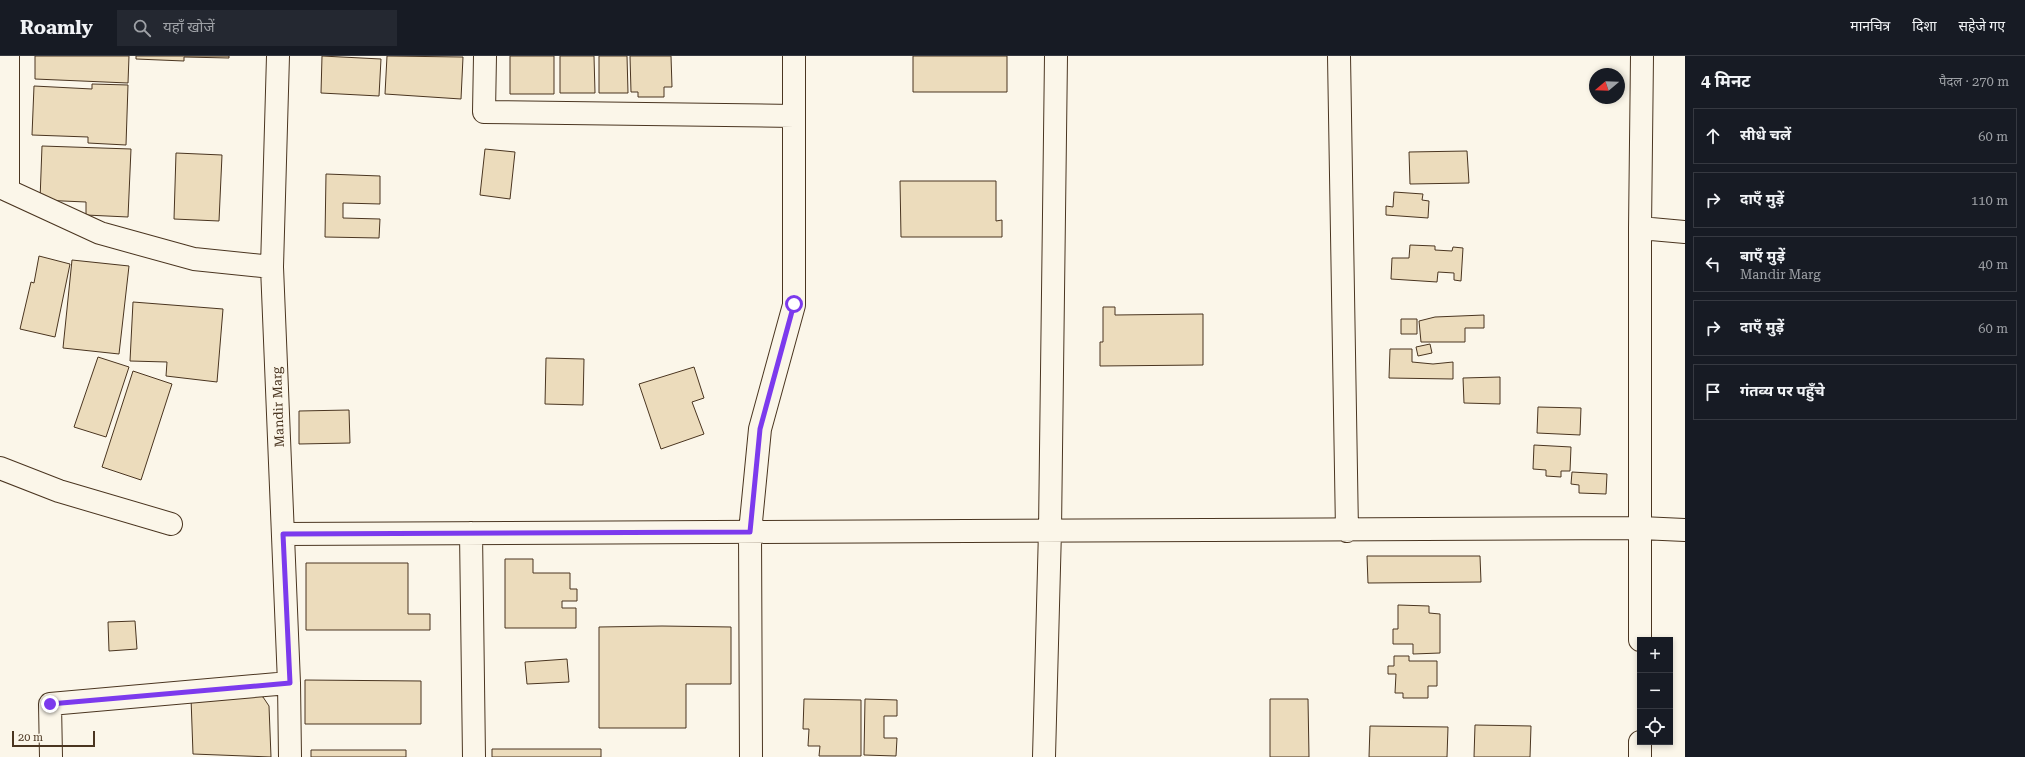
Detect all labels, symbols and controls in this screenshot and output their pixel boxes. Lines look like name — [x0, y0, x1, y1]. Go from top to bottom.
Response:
search box — [117, 10, 397, 46]
text: Roamly — [20, 16, 93, 39]
icon: search — [131, 17, 153, 39]
text: यहाँ खोजें — [163, 18, 215, 36]
text: मानचित्र — [1850, 18, 1890, 34]
text: दिशा — [1912, 18, 1937, 34]
text: सहेजे गए — [1959, 18, 2005, 34]
north arrow — [1589, 68, 1625, 104]
text: 4 मिनट — [1701, 71, 1751, 91]
text: पैदल · 270 m — [1939, 74, 2009, 89]
icon: ahead — [1702, 125, 1724, 147]
text: सीधे चलें — [1740, 126, 1791, 144]
text: 60 m — [1978, 129, 2008, 144]
icon: right — [1702, 189, 1724, 211]
text: दाएँ मुड़ें — [1740, 190, 1784, 208]
text: 110 m — [1971, 193, 2008, 208]
text: बाएँ मुड़ें — [1740, 247, 1785, 265]
icon: left — [1702, 253, 1724, 275]
text: 40 m — [1978, 257, 2008, 272]
text: Mandir Marg — [1740, 267, 1821, 282]
route start — [785, 295, 803, 313]
icon: right — [1702, 317, 1724, 339]
text: दाएँ मुड़ें — [1740, 318, 1784, 336]
text: 60 m — [1978, 321, 2008, 336]
street label: Mandir Marg — [269, 366, 287, 448]
icon: arrive — [1702, 381, 1724, 403]
text: गंतव्य पर पहुँचे — [1740, 382, 1825, 400]
map controls — [1637, 637, 1673, 745]
button: + — [1637, 637, 1673, 673]
button: − — [1637, 673, 1673, 709]
route end — [41, 695, 59, 713]
button: locate — [1637, 709, 1673, 745]
scale bar — [12, 729, 95, 748]
text: 20 m — [18, 731, 43, 744]

